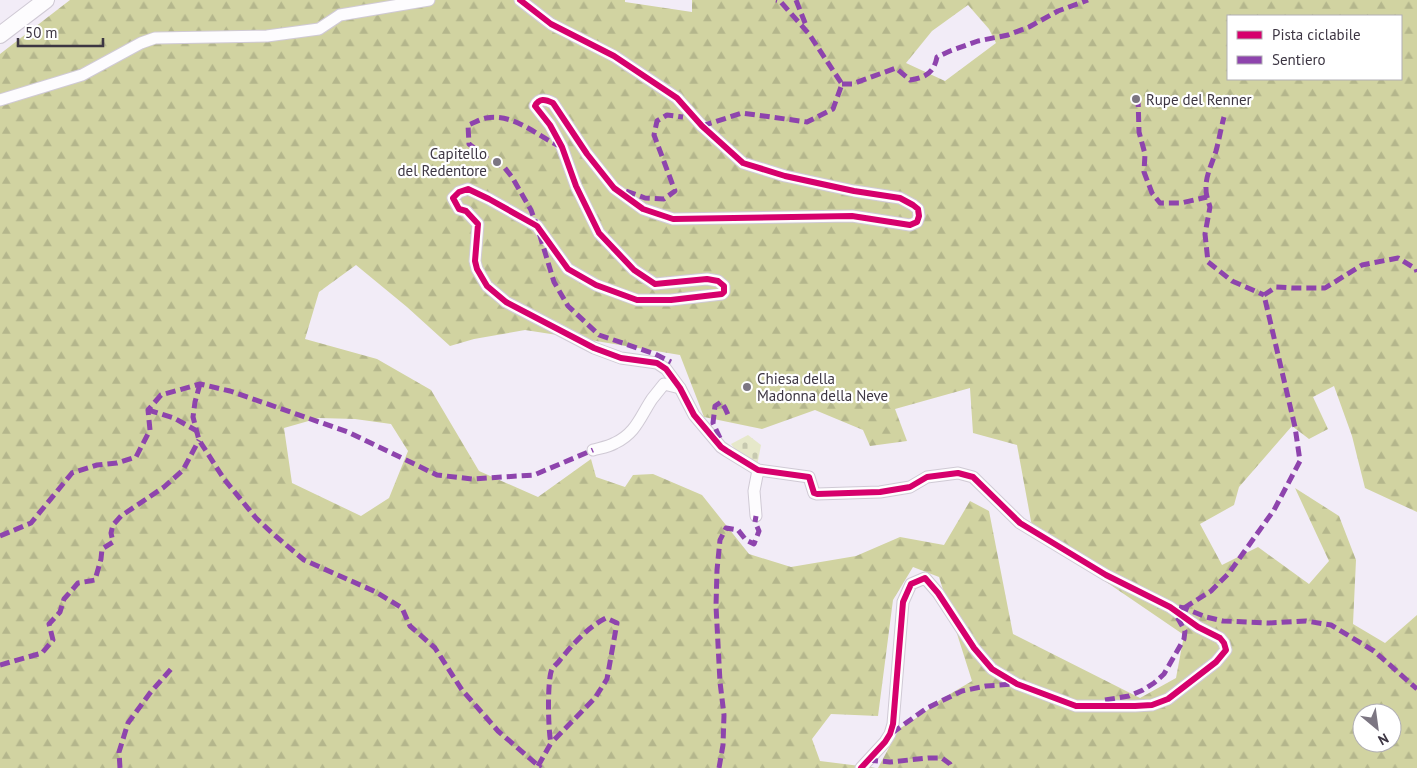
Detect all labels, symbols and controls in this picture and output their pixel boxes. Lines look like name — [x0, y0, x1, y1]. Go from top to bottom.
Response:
scale bar — [18, 15, 102, 47]
legend — [1227, 15, 1402, 80]
text: 50 m — [25, 23, 58, 42]
text: Pista ciclabile — [1272, 25, 1361, 44]
text: Sentiero — [1272, 50, 1326, 69]
place label: Rupe del Renner — [1146, 90, 1252, 109]
marker: Rupe del Renner — [1130, 93, 1142, 105]
place label: Capitello del Redentore — [398, 144, 487, 180]
marker: Capitello del Redentore — [491, 156, 503, 168]
place label: Chiesa della Madonna della Neve — [757, 369, 888, 405]
marker: Chiesa della Madonna della Neve — [741, 381, 753, 393]
north arrow — [1352, 703, 1402, 753]
text: N — [1375, 729, 1392, 749]

